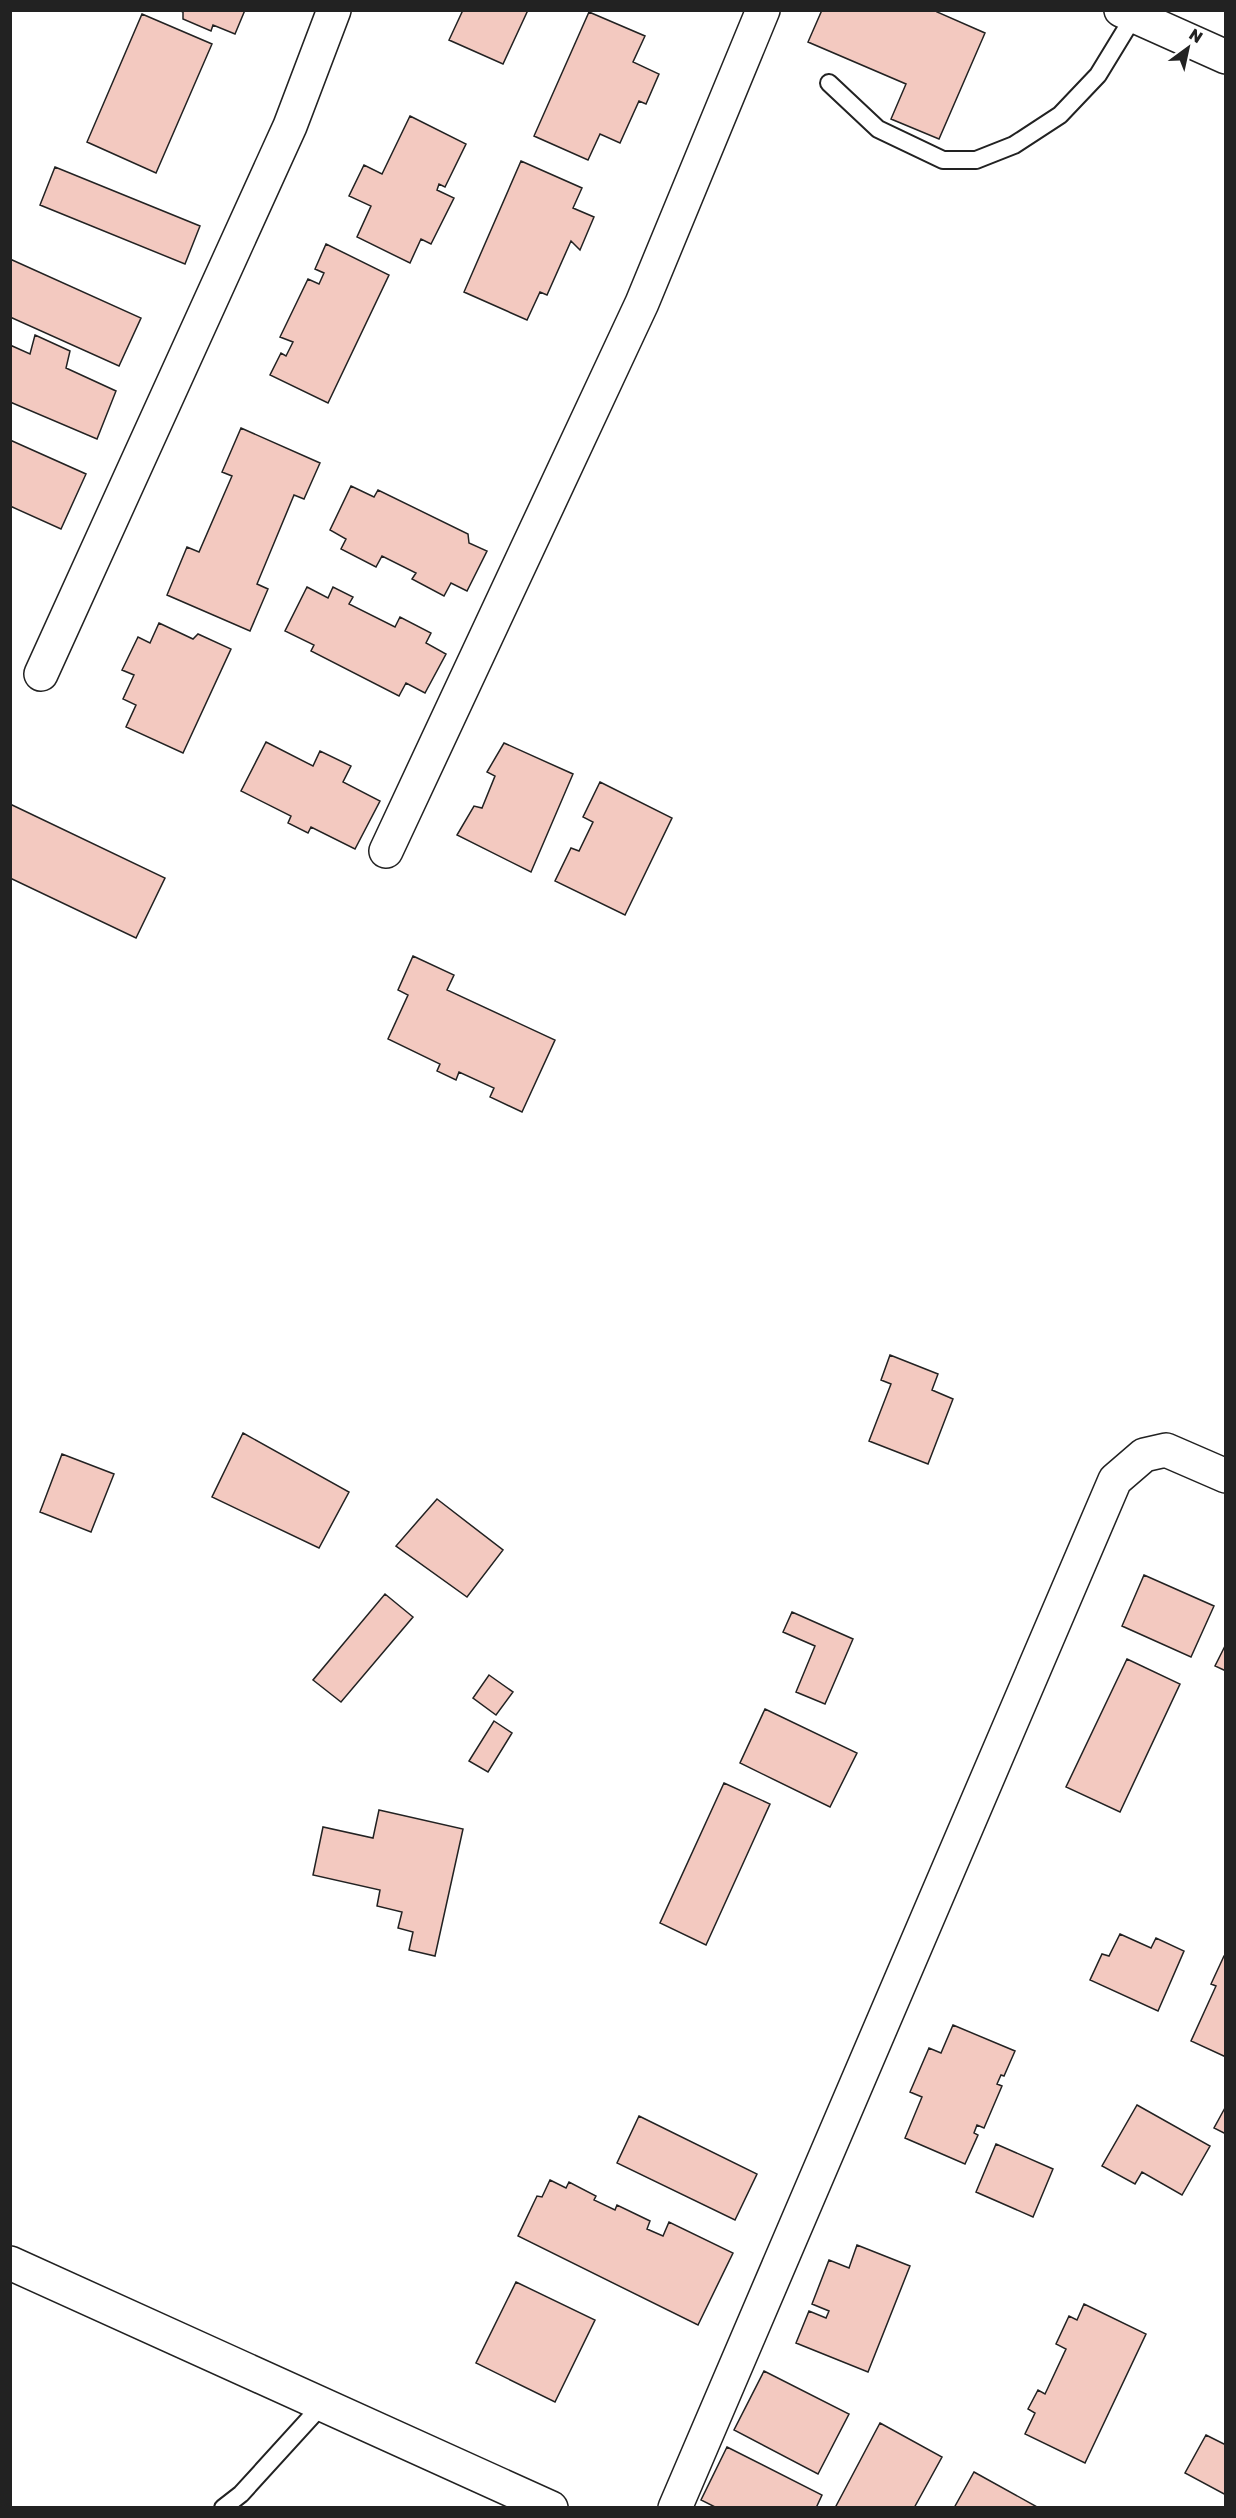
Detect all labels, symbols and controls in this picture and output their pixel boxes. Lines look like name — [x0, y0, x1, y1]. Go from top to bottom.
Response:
north arrow — [1158, 18, 1218, 78]
text: N — [1186, 24, 1207, 47]

